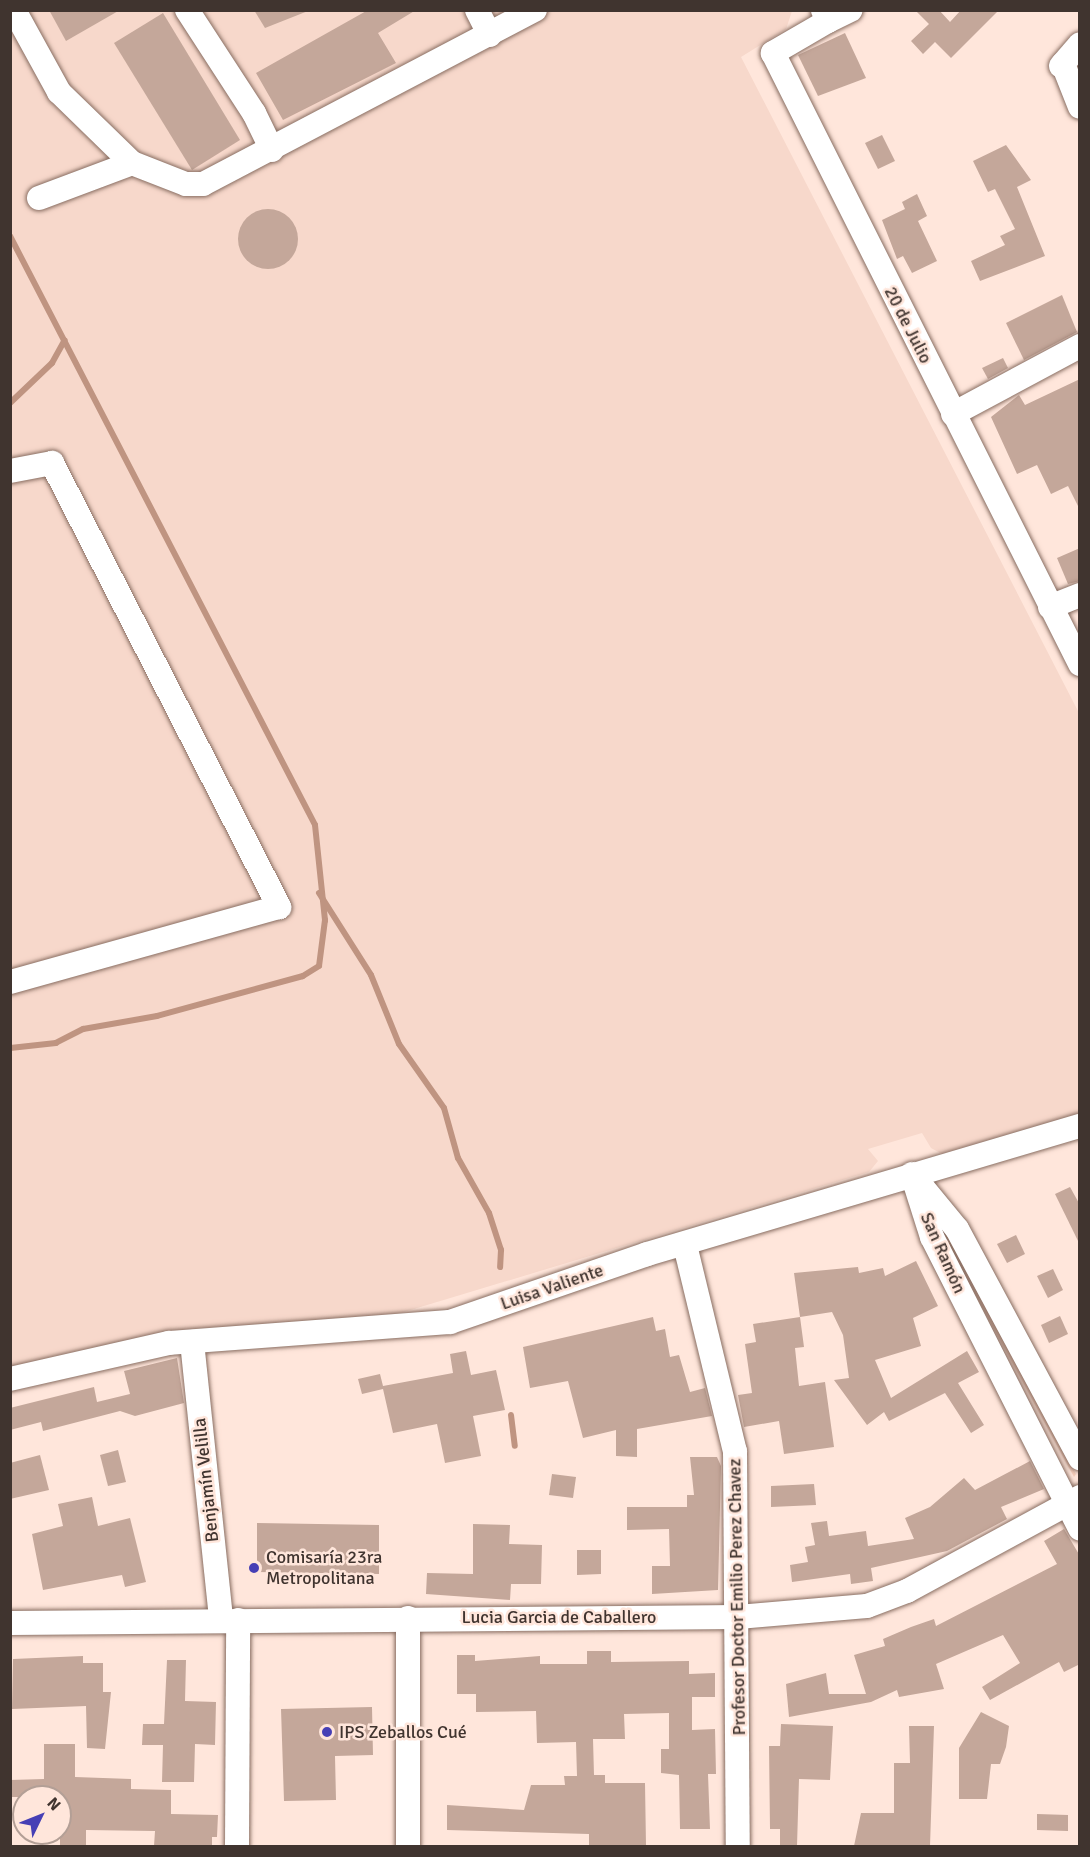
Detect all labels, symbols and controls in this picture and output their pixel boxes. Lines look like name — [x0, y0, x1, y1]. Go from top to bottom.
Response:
street label: 20 de Julio — [879, 283, 937, 367]
street label: San Ramón — [916, 1209, 970, 1297]
street label: Luisa Valiente — [498, 1259, 606, 1315]
street label: Benjamín Velilla — [189, 1417, 223, 1543]
street label: Profesor Doctor Emilio Perez Chavez — [724, 1458, 750, 1736]
place label: Comisaría 23ra Metropolitana — [266, 1547, 382, 1590]
marker: Comisaría 23ra Metropolitana — [247, 1561, 261, 1575]
street label: Lucia Garcia de Caballero — [462, 1606, 656, 1628]
place label: IPS Zeballos Cué — [339, 1721, 467, 1743]
marker: IPS Zeballos Cué — [320, 1725, 334, 1739]
north arrow — [12, 1785, 72, 1845]
text: N — [43, 1793, 65, 1815]

